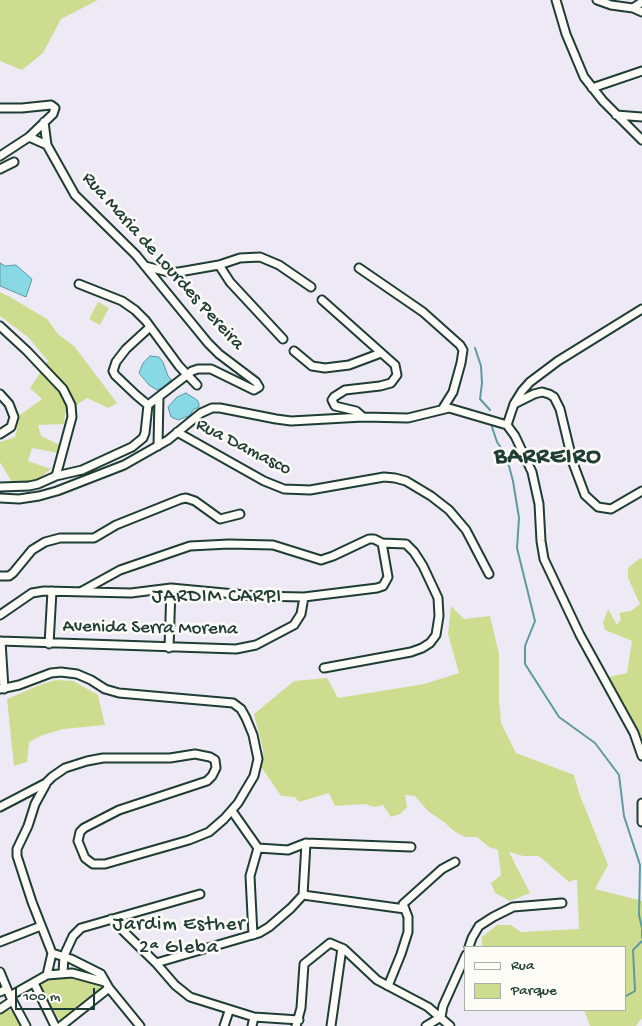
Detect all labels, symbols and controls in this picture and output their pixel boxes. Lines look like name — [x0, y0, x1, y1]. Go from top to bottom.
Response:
street label: Rua Maria de Lourdes Pereira — [76, 168, 248, 356]
street label: Rua Damasco — [191, 414, 295, 482]
district label: BARREIRO — [493, 444, 603, 472]
district label: JARDIM CARPI — [150, 586, 284, 610]
street label: Avenida Serra Morena — [62, 616, 238, 642]
district label: Jardim Esther 2ª Gleba — [111, 914, 247, 961]
legend — [464, 946, 627, 1011]
text: Rua — [511, 957, 534, 975]
scale bar — [18, 978, 98, 1010]
text: Parque — [511, 982, 557, 1000]
text: 100 m — [23, 988, 60, 1006]

